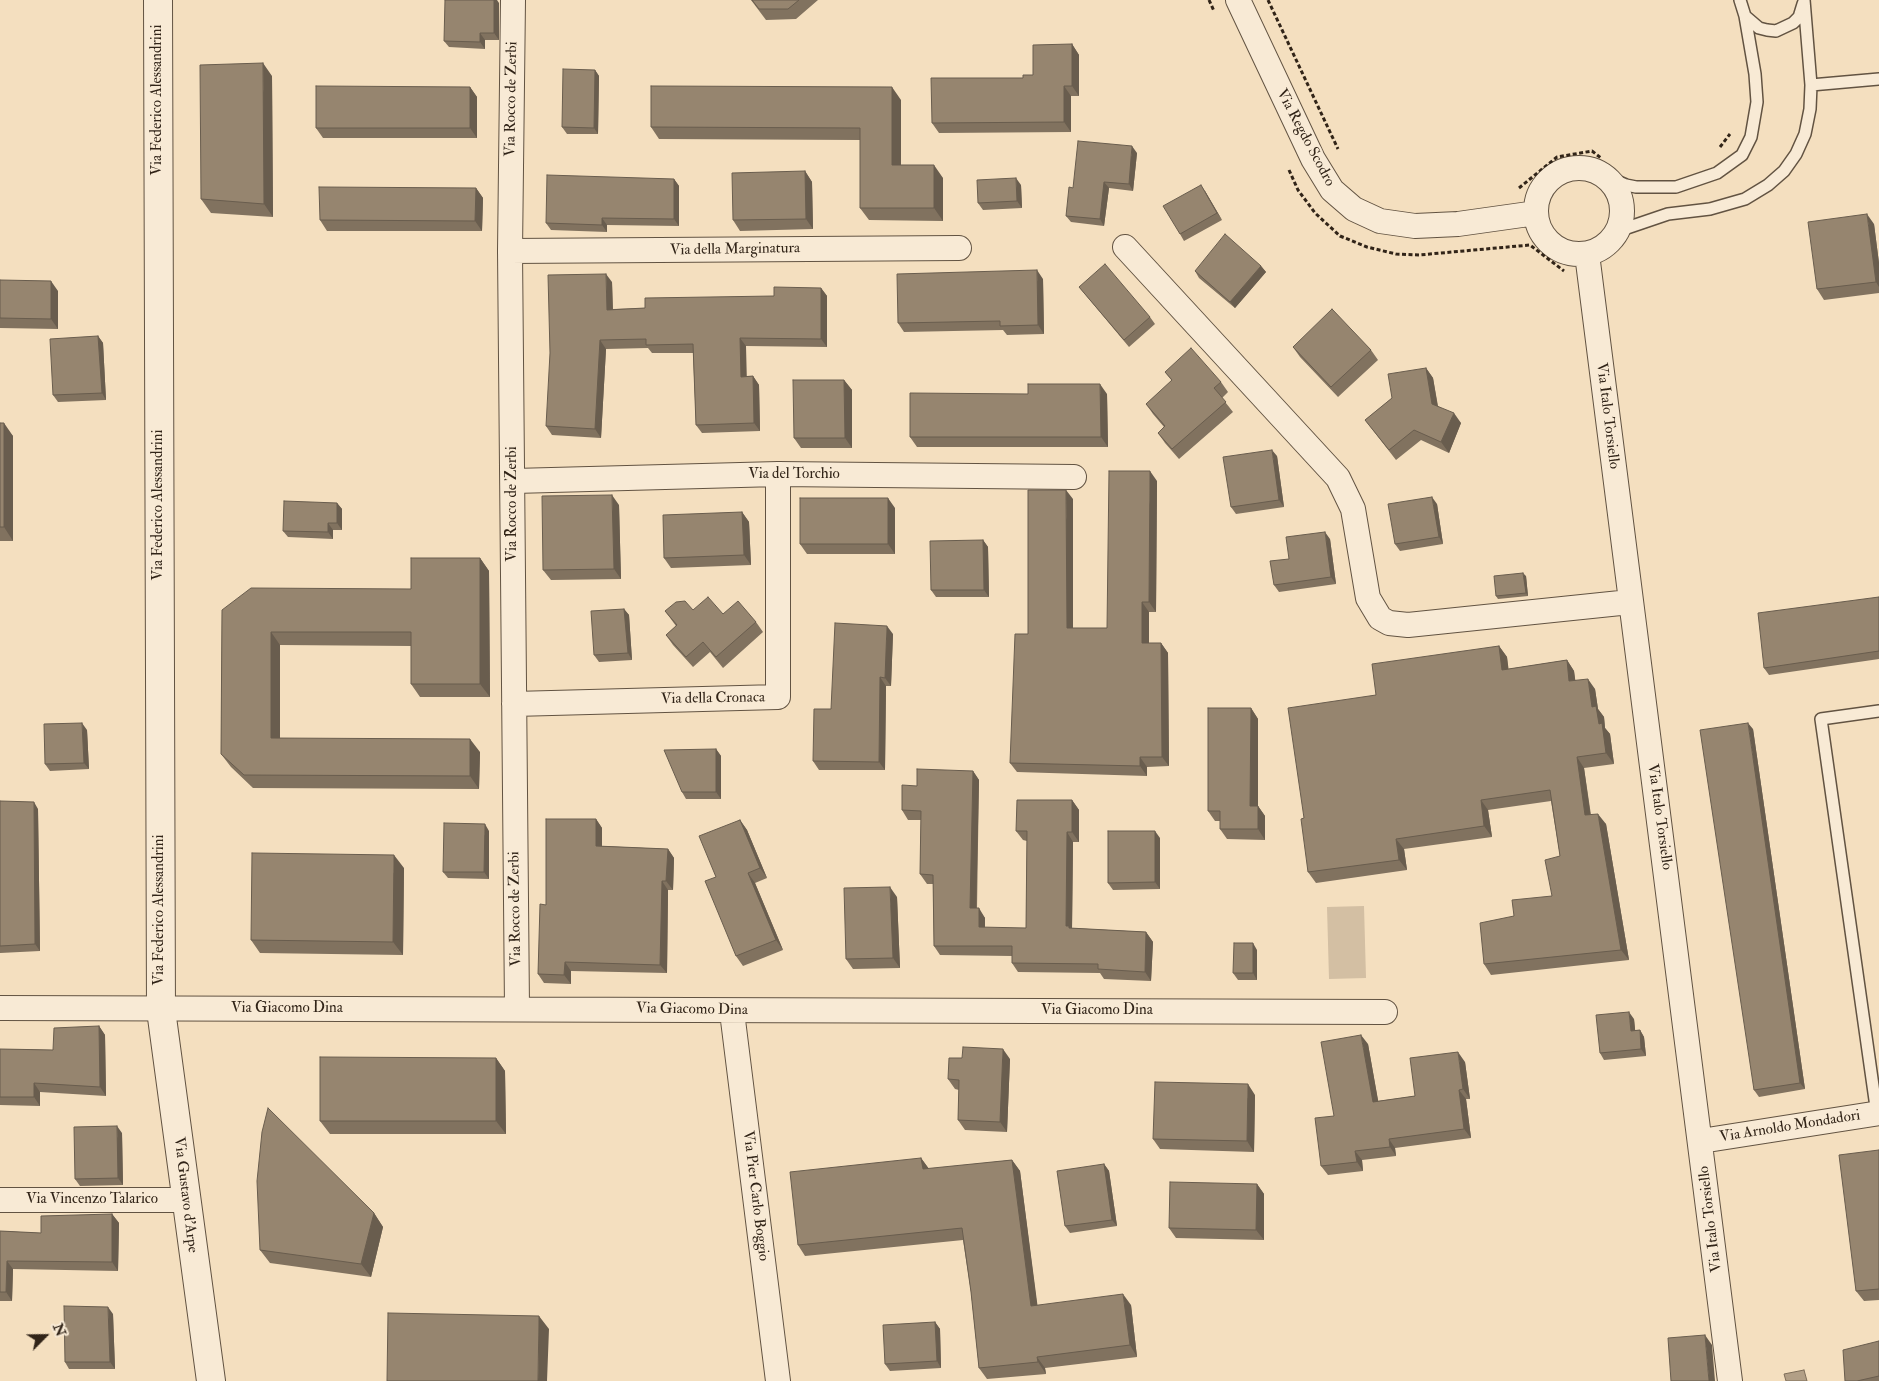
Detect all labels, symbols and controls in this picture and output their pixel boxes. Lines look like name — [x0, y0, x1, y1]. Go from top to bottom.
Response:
street label: Via Federico Alessandrini — [149, 24, 167, 176]
street label: Via Rocco de Zerbi — [502, 41, 522, 157]
street label: Via Regdo Scodro — [1272, 86, 1338, 190]
street label: Via della Marginatura — [670, 240, 800, 260]
street label: Via Italo Torsiello — [1592, 362, 1622, 470]
street label: Via Federico Alessandrini — [150, 429, 168, 581]
street label: Via Rocco de Zerbi — [504, 446, 522, 562]
street label: Via del Torchio — [748, 466, 840, 484]
street label: Via della Cronaca — [661, 689, 765, 709]
street label: Via Italo Torsiello — [1643, 763, 1675, 871]
street label: Via Federico Alessandrini — [151, 834, 169, 986]
street label: Via Rocco de Zerbi — [506, 851, 526, 967]
street label: Via Giacomo Dina — [231, 1000, 343, 1018]
street label: Via Giacomo Dina — [636, 1000, 748, 1020]
street label: Via Giacomo Dina — [1041, 1002, 1153, 1020]
street label: Via Arnoldo Mondadori — [1718, 1107, 1862, 1147]
street label: Via Pier Carlo Boggio — [738, 1130, 772, 1262]
street label: Via Gustavo d'Arpe — [169, 1136, 201, 1254]
street label: Via Italo Torsiello — [1696, 1165, 1726, 1273]
street label: Via Vincenzo Talarico — [26, 1191, 158, 1209]
north arrow — [20, 1311, 70, 1361]
text: N — [49, 1321, 70, 1339]

